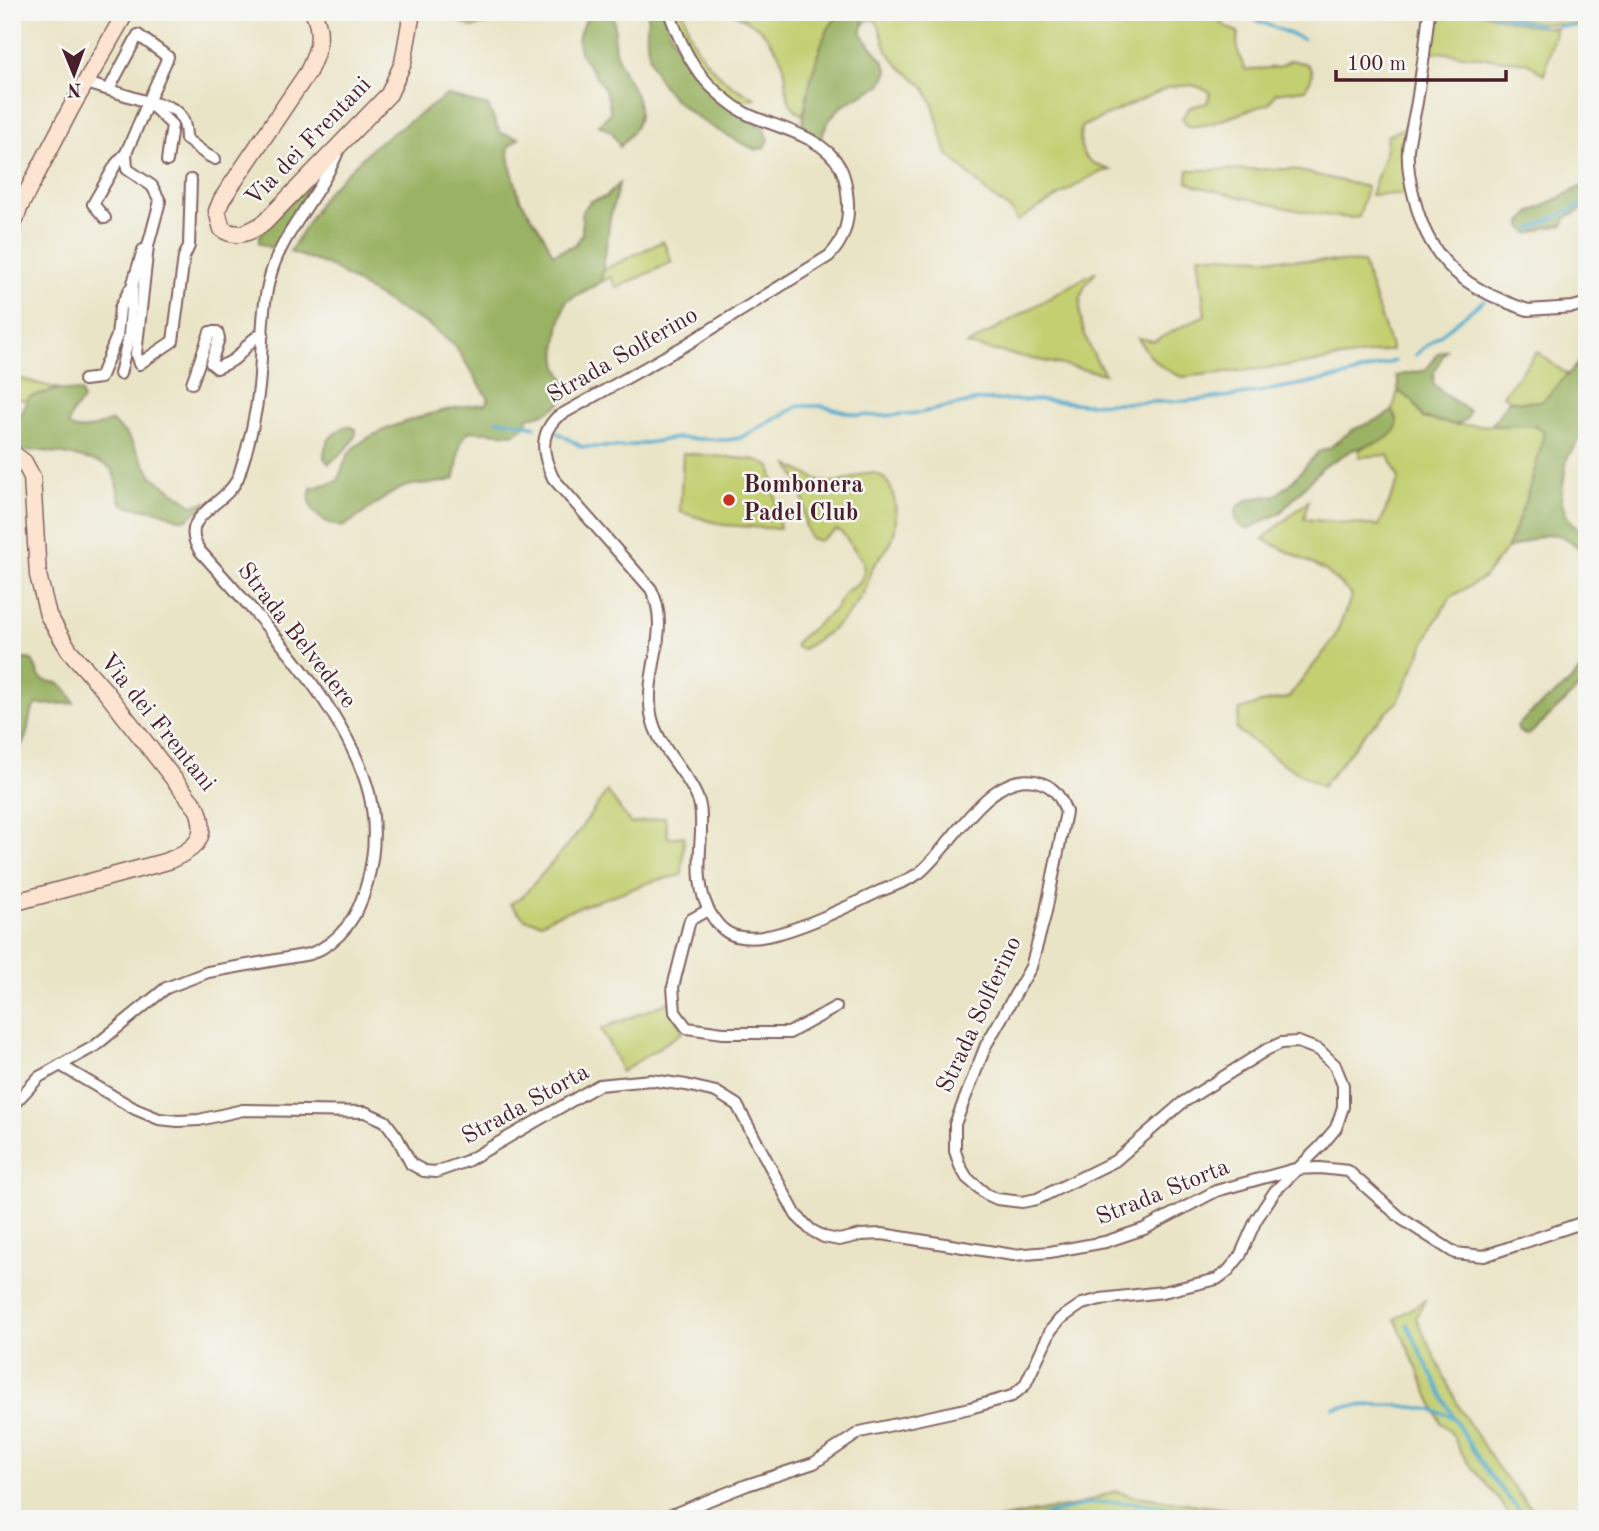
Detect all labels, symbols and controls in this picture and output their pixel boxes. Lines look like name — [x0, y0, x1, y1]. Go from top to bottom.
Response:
north arrow — [38, 38, 108, 108]
scale bar — [1336, 38, 1506, 82]
text: 100 m — [1347, 54, 1406, 75]
street label: Via dei Frentani — [242, 73, 376, 211]
text: N — [66, 79, 82, 98]
street label: Strada Solferino — [544, 303, 702, 409]
place label: Bombonera Padel Club — [743, 474, 863, 526]
marker: Bombonera Padel Club — [721, 492, 737, 508]
street label: Strada Belvedere — [232, 559, 360, 713]
street label: Via dei Frentani — [94, 650, 220, 796]
street label: Strada Solferino — [933, 933, 1027, 1097]
street label: Strada Storta — [458, 1060, 594, 1150]
street label: Strada Storta — [1093, 1155, 1233, 1231]

